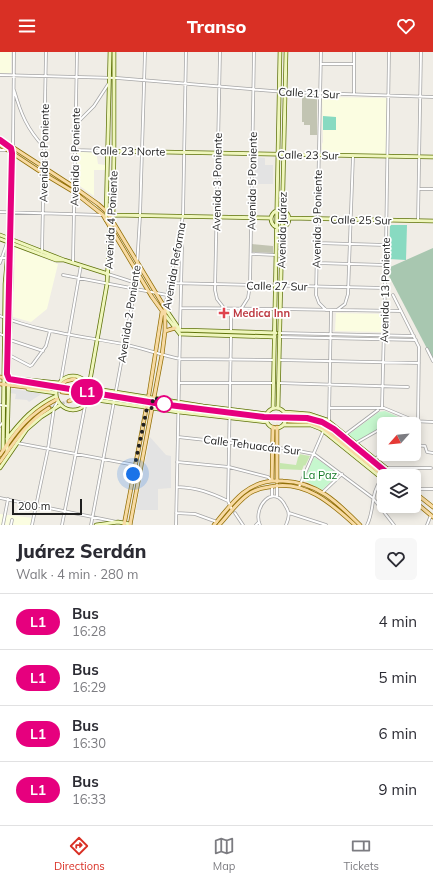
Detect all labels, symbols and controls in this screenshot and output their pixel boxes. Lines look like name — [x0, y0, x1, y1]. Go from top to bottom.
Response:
icon: menu — [16, 15, 38, 37]
text: Transo — [187, 15, 246, 38]
icon: heart — [395, 15, 417, 37]
street label: Calle 21 Sur — [278, 84, 340, 102]
street label: Avenida 8 Poniente — [36, 104, 52, 202]
street label: Avenida 6 Poniente — [67, 108, 83, 206]
street label: Avenida 5 Poniente — [244, 132, 260, 230]
street label: Avenida 3 Poniente — [209, 133, 225, 231]
street label: Calle 23 Norte — [93, 143, 165, 159]
street label: Calle 23 Sur — [277, 147, 339, 163]
street label: Avenida 4 Poniente — [101, 170, 121, 270]
street label: Avenida 9 Poniente — [309, 170, 325, 268]
street label: Avenida Juárez — [274, 191, 290, 269]
street label: Calle 25 Sur — [330, 212, 392, 228]
street label: Avenida Reforma — [159, 221, 189, 311]
street label: Avenida 13 Poniente — [377, 237, 393, 343]
street label: Avenida 2 Poniente — [114, 264, 144, 364]
street label: Calle 27 Sur — [246, 278, 308, 294]
place label: Medica Inn — [233, 306, 290, 320]
marker: Medica Inn — [218, 307, 230, 319]
line badge: L1 — [69, 379, 105, 405]
text: L1 — [79, 383, 95, 401]
unlabelled marker — [155, 395, 173, 413]
north arrow — [377, 417, 421, 461]
map controls — [377, 417, 421, 513]
street label: Calle Tehuacán Sur — [203, 432, 301, 458]
your location — [123, 464, 143, 484]
park label: La Paz — [303, 468, 338, 482]
button: layers — [377, 469, 421, 513]
scale bar — [12, 497, 82, 516]
text: 200 m — [18, 499, 50, 513]
button: heart — [375, 538, 417, 580]
text: Juárez Serdán — [16, 539, 146, 563]
text: Walk · 4 min · 280 m — [16, 566, 138, 582]
text: Bus — [72, 604, 99, 623]
text: 4 min — [379, 612, 417, 631]
text: L1 — [30, 613, 46, 631]
text: 16:28 — [72, 623, 106, 639]
text: Bus — [72, 660, 99, 679]
text: 5 min — [379, 668, 417, 687]
text: L1 — [30, 669, 46, 687]
text: 16:29 — [72, 679, 106, 695]
text: Bus — [72, 716, 99, 735]
text: 6 min — [379, 724, 417, 743]
text: L1 — [30, 725, 46, 743]
text: 16:30 — [72, 735, 106, 751]
text: Bus — [72, 772, 99, 791]
text: 9 min — [379, 780, 417, 799]
text: L1 — [30, 781, 46, 799]
text: 16:33 — [72, 791, 106, 807]
tab: Directions — [54, 835, 105, 873]
tab: Map — [213, 835, 235, 873]
tab: Tickets — [343, 835, 379, 873]

